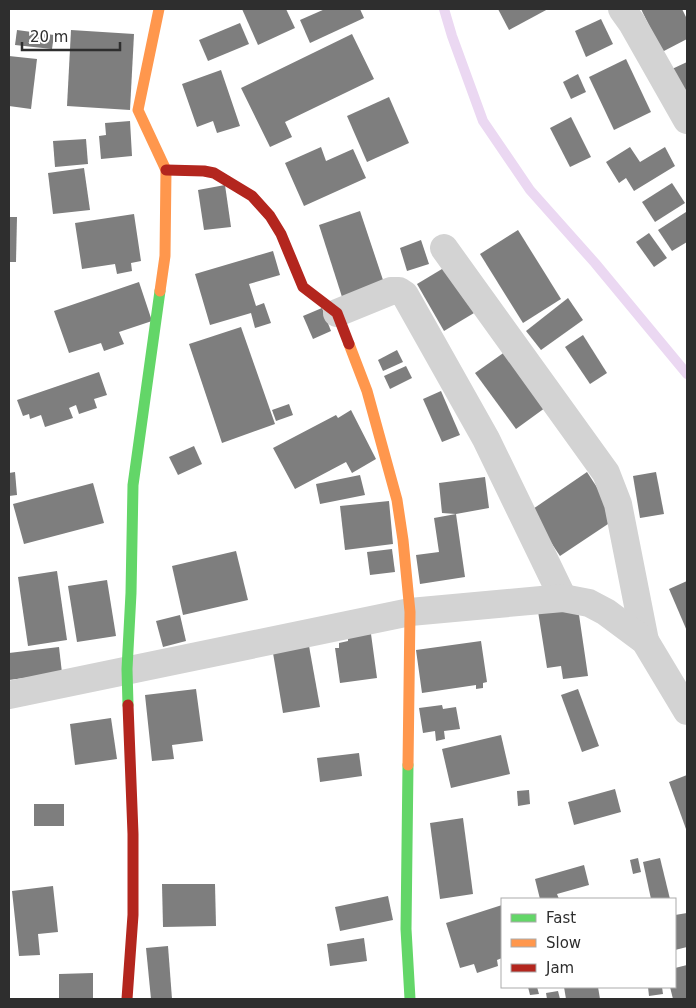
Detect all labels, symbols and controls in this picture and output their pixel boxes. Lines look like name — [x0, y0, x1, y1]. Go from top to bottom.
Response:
scale bar — [22, 20, 120, 52]
text: 20 m — [30, 28, 68, 46]
legend — [501, 898, 676, 988]
text: Fast — [546, 909, 576, 927]
text: Slow — [546, 934, 581, 952]
text: Jam — [545, 959, 574, 977]

